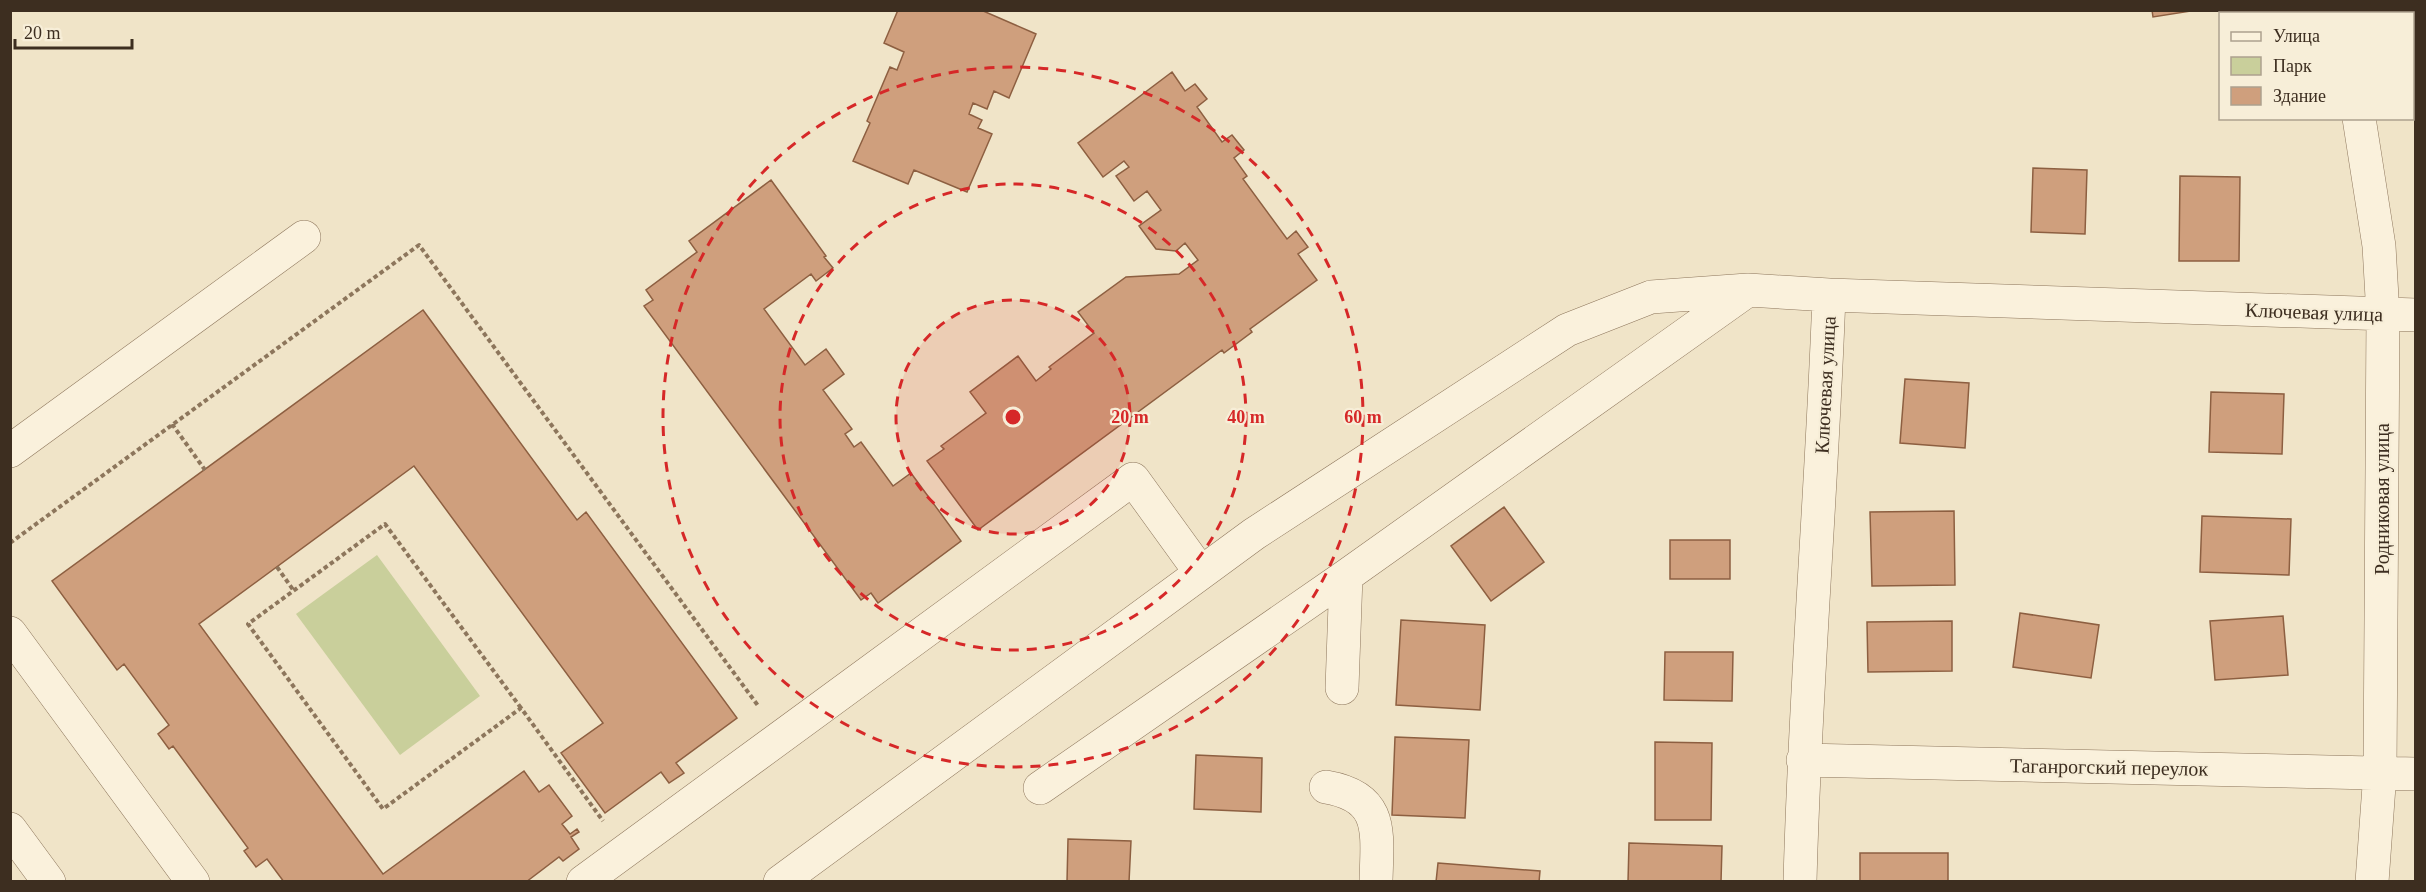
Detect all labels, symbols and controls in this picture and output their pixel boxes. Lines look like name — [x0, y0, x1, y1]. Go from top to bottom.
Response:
scale bar — [15, 12, 132, 50]
legend — [2219, 12, 2414, 120]
text: 20 m — [24, 23, 61, 43]
text: Улица — [2273, 26, 2320, 46]
text: Парк — [2273, 56, 2312, 76]
text: Здание — [2273, 86, 2326, 106]
street label: Ключевая улица — [2245, 299, 2384, 326]
street label: Ключевая улица — [1810, 315, 1841, 455]
centre of rings — [1003, 407, 1023, 427]
text: 20 m — [1111, 407, 1149, 427]
text: 40 m — [1227, 407, 1265, 427]
text: 60 m — [1344, 407, 1382, 427]
street label: Родниковая улица — [2371, 423, 2394, 575]
street label: Таганрогский переулок — [2010, 754, 2209, 781]

